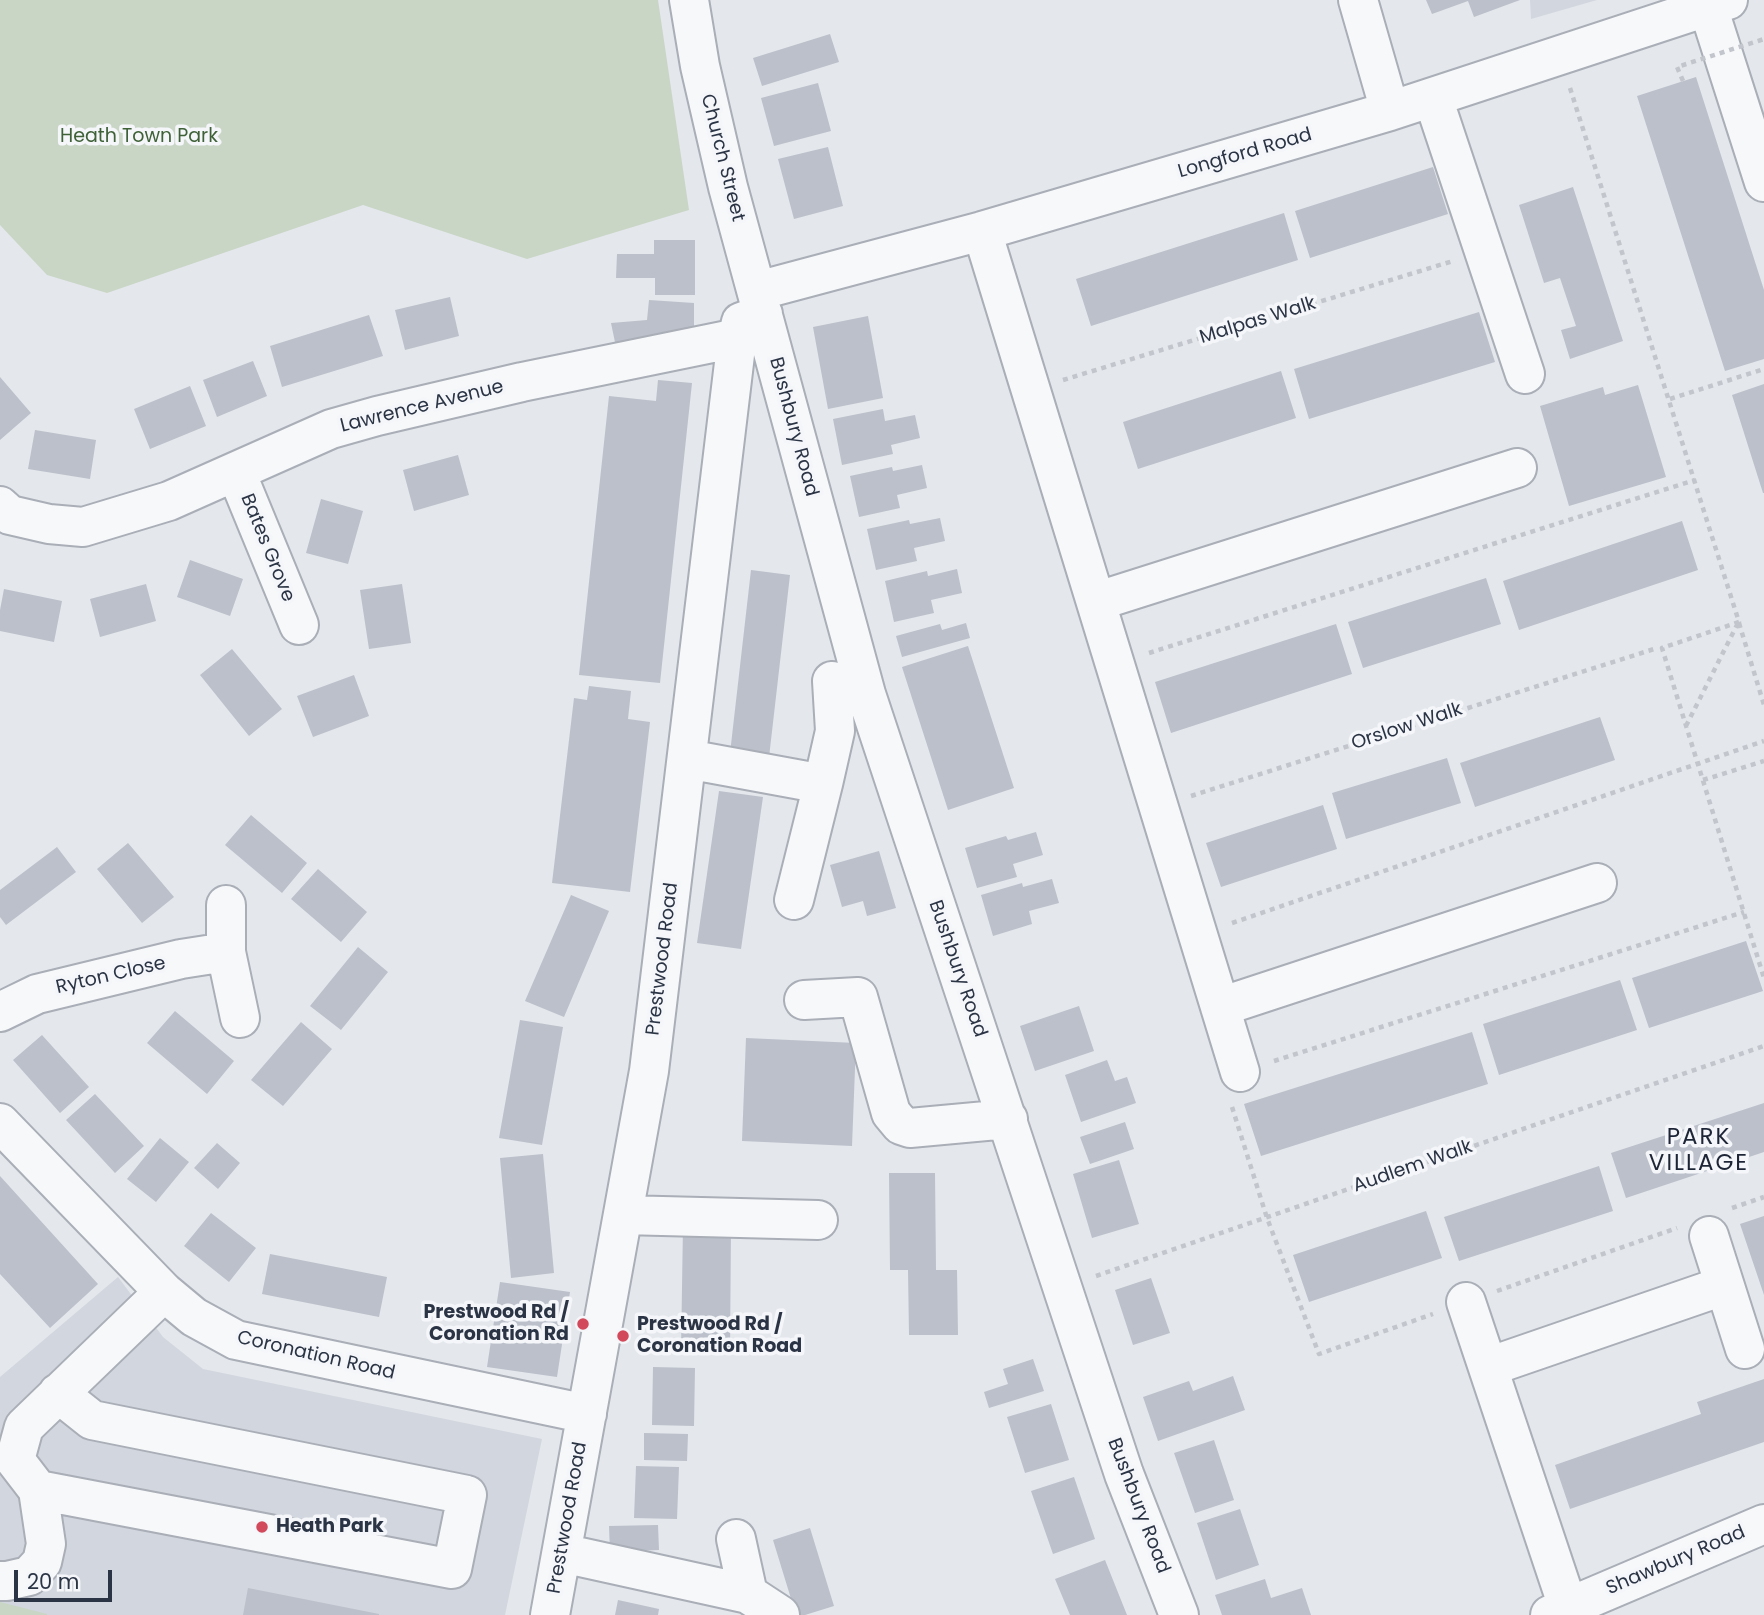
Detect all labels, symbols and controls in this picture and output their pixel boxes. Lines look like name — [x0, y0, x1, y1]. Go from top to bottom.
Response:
street label: Church Street — [695, 92, 749, 224]
street label: Longford Road — [1175, 124, 1315, 184]
park label: Heath Town Park — [60, 126, 218, 148]
street label: Malpas Walk — [1197, 292, 1319, 350]
street label: Bushbury Road — [763, 355, 823, 499]
street label: Lawrence Avenue — [338, 376, 506, 438]
street label: Bates Grove — [235, 491, 299, 605]
street label: Orslow Walk — [1349, 698, 1465, 756]
street label: Prestwood Road — [642, 881, 684, 1037]
street label: Bushbury Road — [923, 898, 991, 1040]
street label: Ryton Close — [54, 952, 168, 1000]
district label: PARK VILLAGE — [1650, 1124, 1748, 1178]
street label: Audlem Walk — [1350, 1136, 1476, 1198]
place label: Prestwood Rd / Coronation Rd — [423, 1302, 569, 1346]
place label: Prestwood Rd / Coronation Road — [637, 1314, 802, 1358]
marker: Prestwood Rd / Coronation Rd — [575, 1316, 591, 1332]
street label: Coronation Road — [235, 1327, 397, 1385]
marker: Prestwood Rd / Coronation Road — [615, 1328, 631, 1344]
street label: Bushbury Road — [1102, 1435, 1174, 1577]
street label: Prestwood Road — [543, 1440, 593, 1596]
place label: Heath Park — [276, 1516, 384, 1538]
marker: Heath Park — [254, 1519, 270, 1535]
street label: Shawbury Road — [1603, 1521, 1749, 1601]
scale bar — [18, 1556, 116, 1600]
text: 20 m — [27, 1567, 80, 1596]

